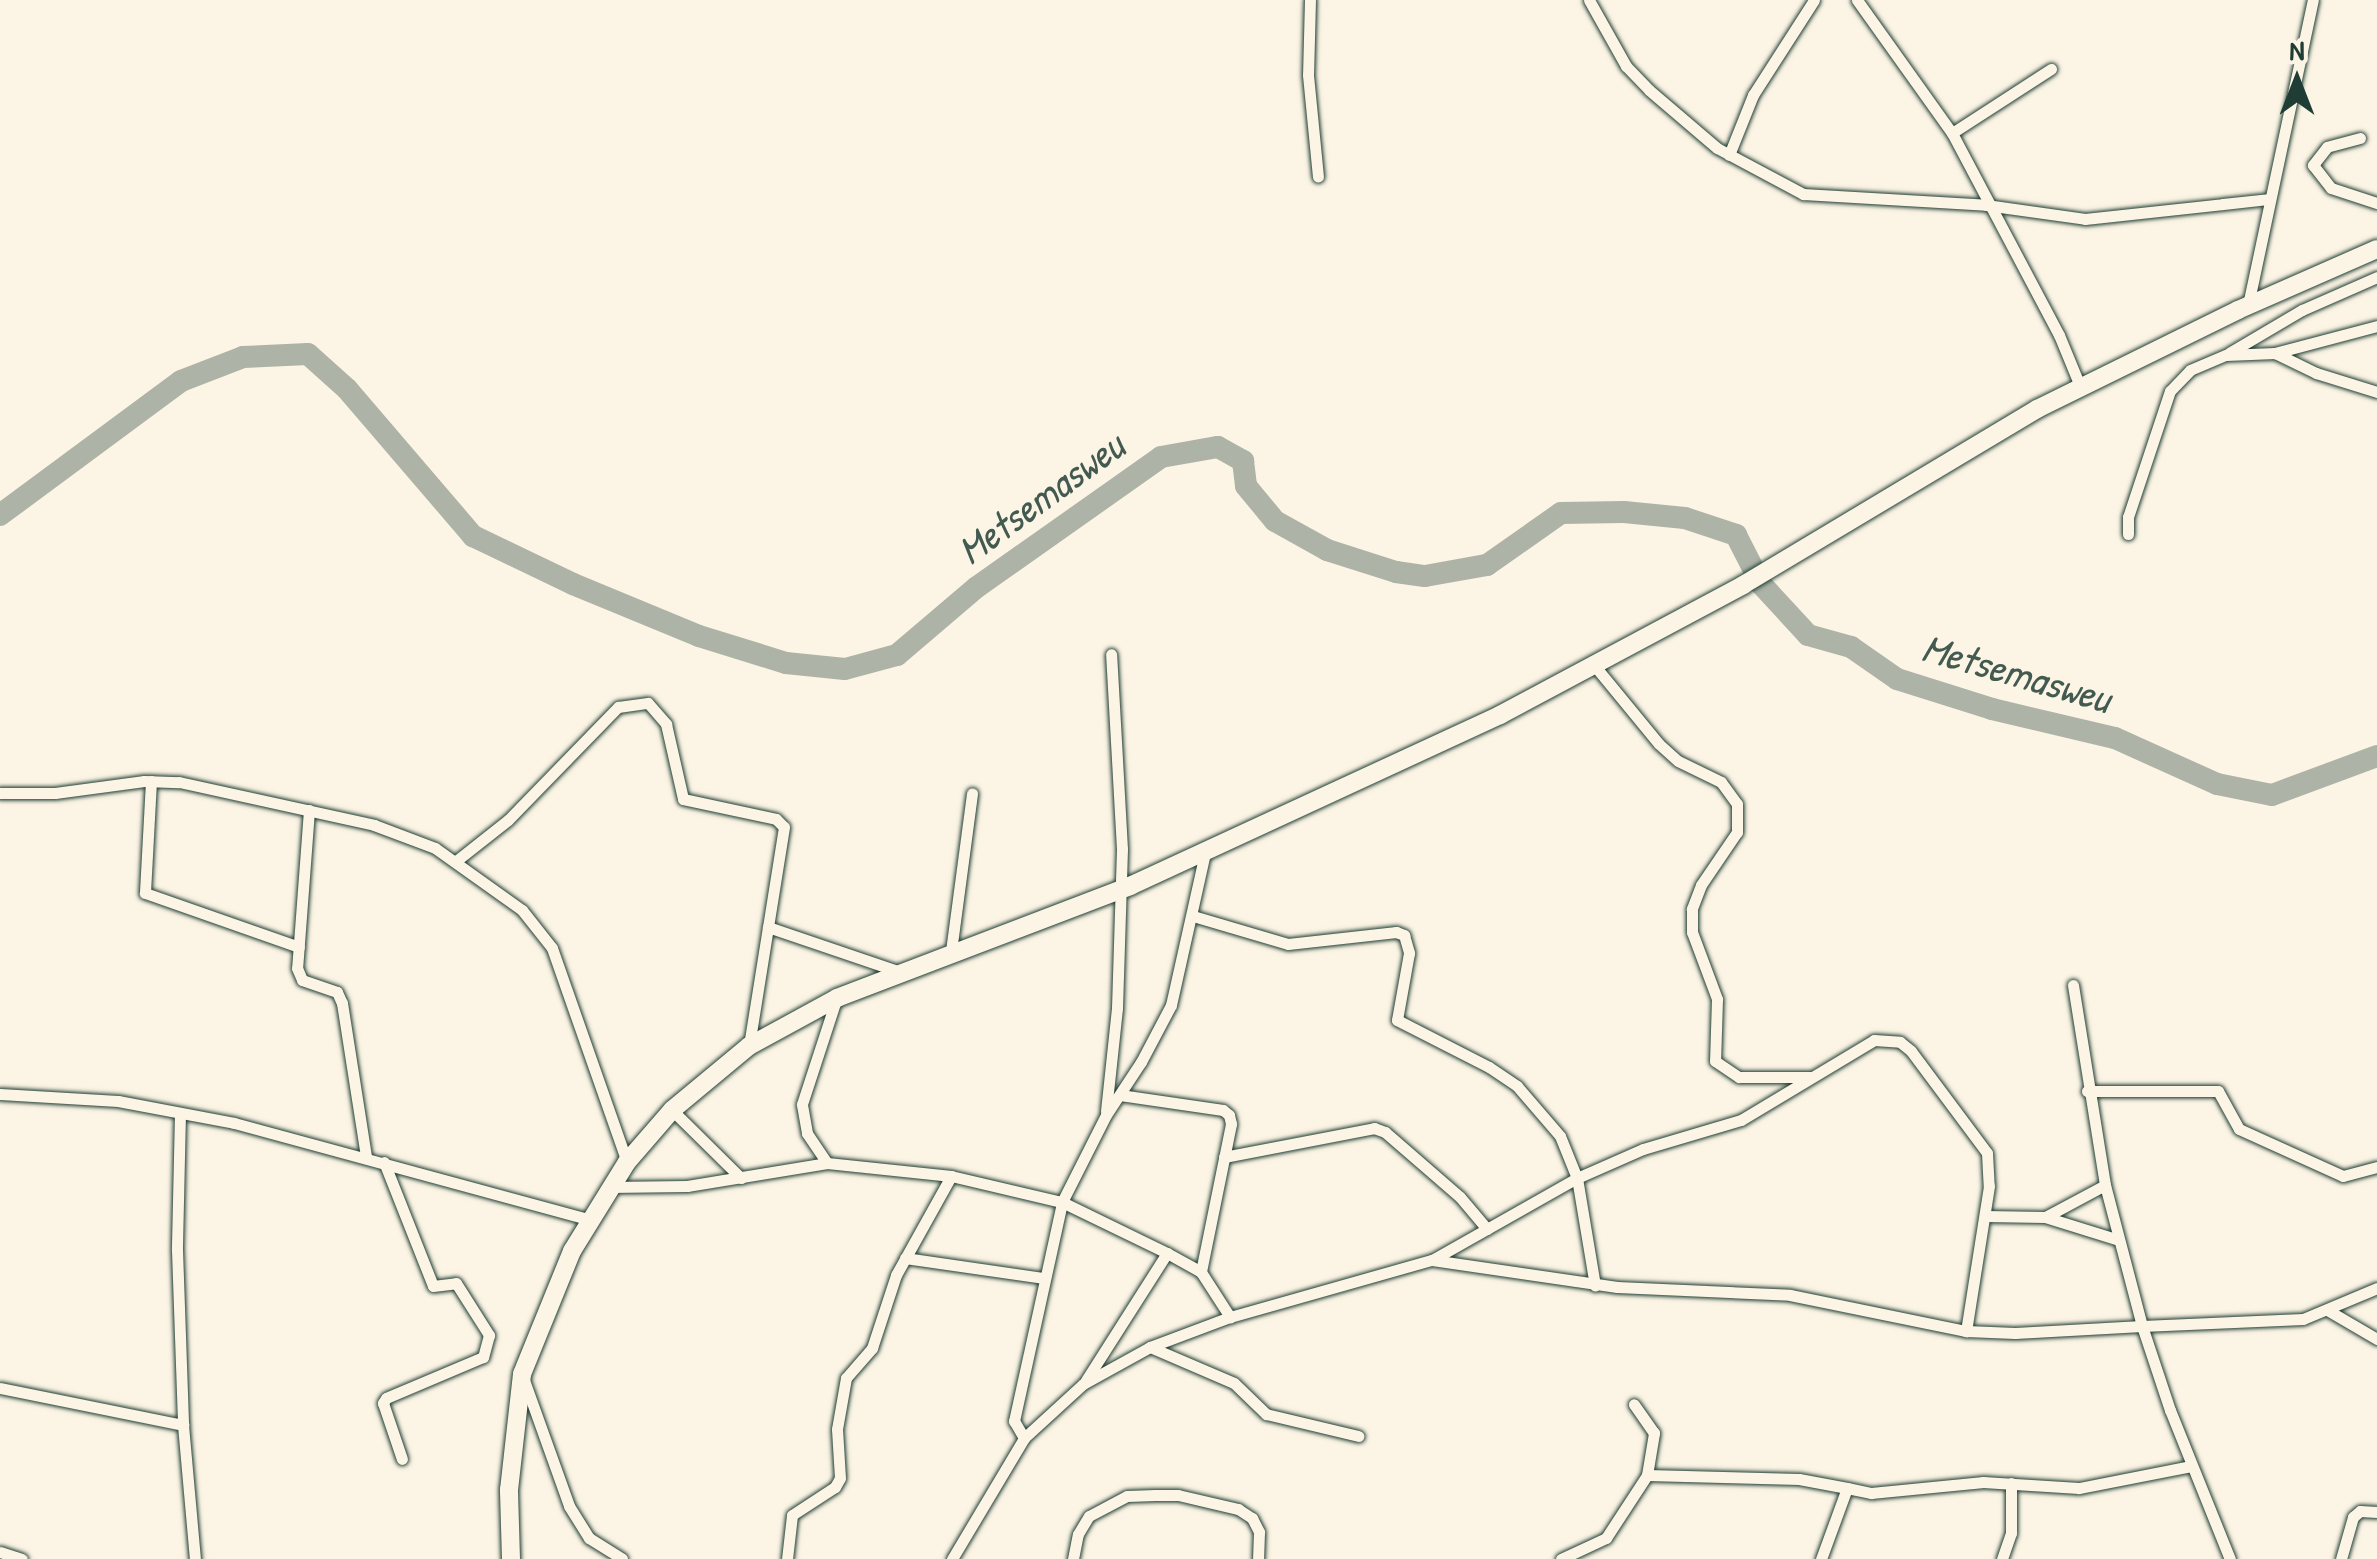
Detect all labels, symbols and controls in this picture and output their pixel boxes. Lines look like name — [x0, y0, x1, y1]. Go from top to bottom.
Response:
north arrow — [2247, 30, 2347, 130]
text: N — [2290, 31, 2304, 69]
water label: Metsemasweu — [948, 421, 1132, 573]
water label: Metsemasweu — [1917, 622, 2117, 722]

